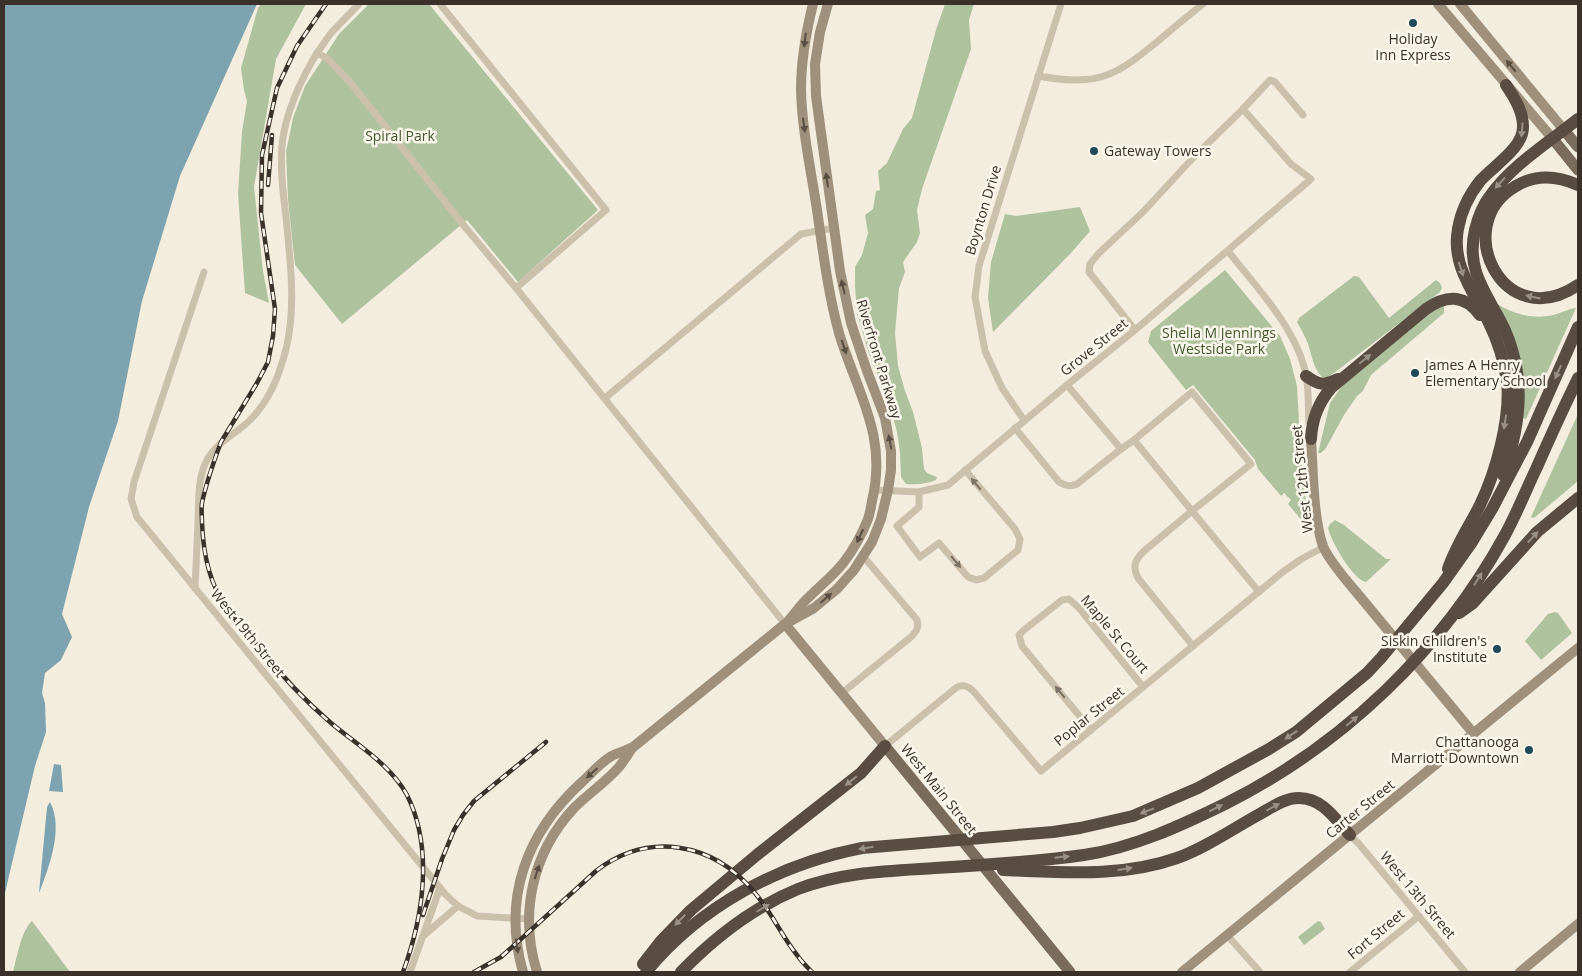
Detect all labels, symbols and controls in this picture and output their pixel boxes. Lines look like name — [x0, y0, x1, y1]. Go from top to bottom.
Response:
marker: Holiday Inn Express — [1407, 17, 1419, 29]
place label: Holiday Inn Express — [1375, 29, 1451, 64]
one-way arrow — [801, 32, 809, 48]
one-way arrow — [1505, 60, 1517, 72]
one-way arrow — [801, 117, 809, 133]
one-way arrow — [1517, 122, 1525, 138]
park label: Spiral Park — [365, 126, 436, 145]
place label: Gateway Towers — [1104, 141, 1212, 160]
marker: Gateway Towers — [1088, 145, 1100, 157]
street label: Boynton Drive — [960, 162, 1005, 257]
one-way arrow — [823, 172, 831, 188]
one-way arrow — [1494, 177, 1506, 189]
one-way arrow — [1457, 262, 1465, 277]
one-way arrow — [839, 279, 847, 294]
one-way arrow — [1525, 293, 1541, 301]
street label: Riverfront Parkway — [852, 297, 907, 422]
street label: Grove Street — [1056, 313, 1131, 380]
park label: Shelia M Jennings Westside Park — [1162, 323, 1276, 358]
one-way arrow — [840, 340, 848, 355]
one-way arrow — [1358, 353, 1371, 364]
place label: James A Henry Elementary School — [1423, 355, 1546, 390]
one-way arrow — [1554, 365, 1562, 379]
marker: James A Henry Elementary School — [1409, 367, 1421, 379]
one-way arrow — [1501, 414, 1509, 430]
street label: West 12th Street — [1286, 424, 1317, 534]
one-way arrow — [885, 434, 893, 450]
one-way arrow — [970, 478, 982, 490]
one-way arrow — [856, 528, 864, 543]
one-way arrow — [1527, 531, 1539, 543]
one-way arrow — [950, 556, 961, 569]
one-way arrow — [1473, 572, 1483, 585]
street label: West 19th Street — [207, 585, 290, 681]
street label: Maple St Court — [1077, 590, 1154, 677]
one-way arrow — [820, 592, 832, 604]
place label: Siskin Children's Institute — [1381, 631, 1487, 666]
marker: Siskin Children's Institute — [1491, 643, 1503, 655]
street label: Poplar Street — [1050, 681, 1128, 750]
one-way arrow — [1054, 686, 1065, 699]
one-way arrow — [1345, 715, 1358, 726]
one-way arrow — [1284, 730, 1298, 740]
place label: Chattanooga Marriott Downtown — [1391, 732, 1519, 767]
street label: West Main Street — [897, 739, 982, 838]
marker: Chattanooga Marriott Downtown — [1523, 744, 1535, 756]
one-way arrow — [586, 767, 598, 779]
one-way arrow — [845, 775, 858, 786]
street label: Carter Street — [1321, 775, 1398, 842]
one-way arrow — [1266, 803, 1281, 811]
one-way arrow — [1208, 804, 1223, 813]
one-way arrow — [1140, 807, 1155, 815]
one-way arrow — [858, 844, 874, 852]
street label: West 13th Street — [1376, 847, 1461, 942]
one-way arrow — [1054, 853, 1070, 861]
one-way arrow — [533, 864, 541, 879]
one-way arrow — [1117, 865, 1133, 873]
one-way arrow — [757, 903, 770, 912]
street label: Fort Street — [1343, 904, 1408, 963]
one-way arrow — [675, 914, 687, 926]
one-way arrow — [514, 938, 522, 954]

